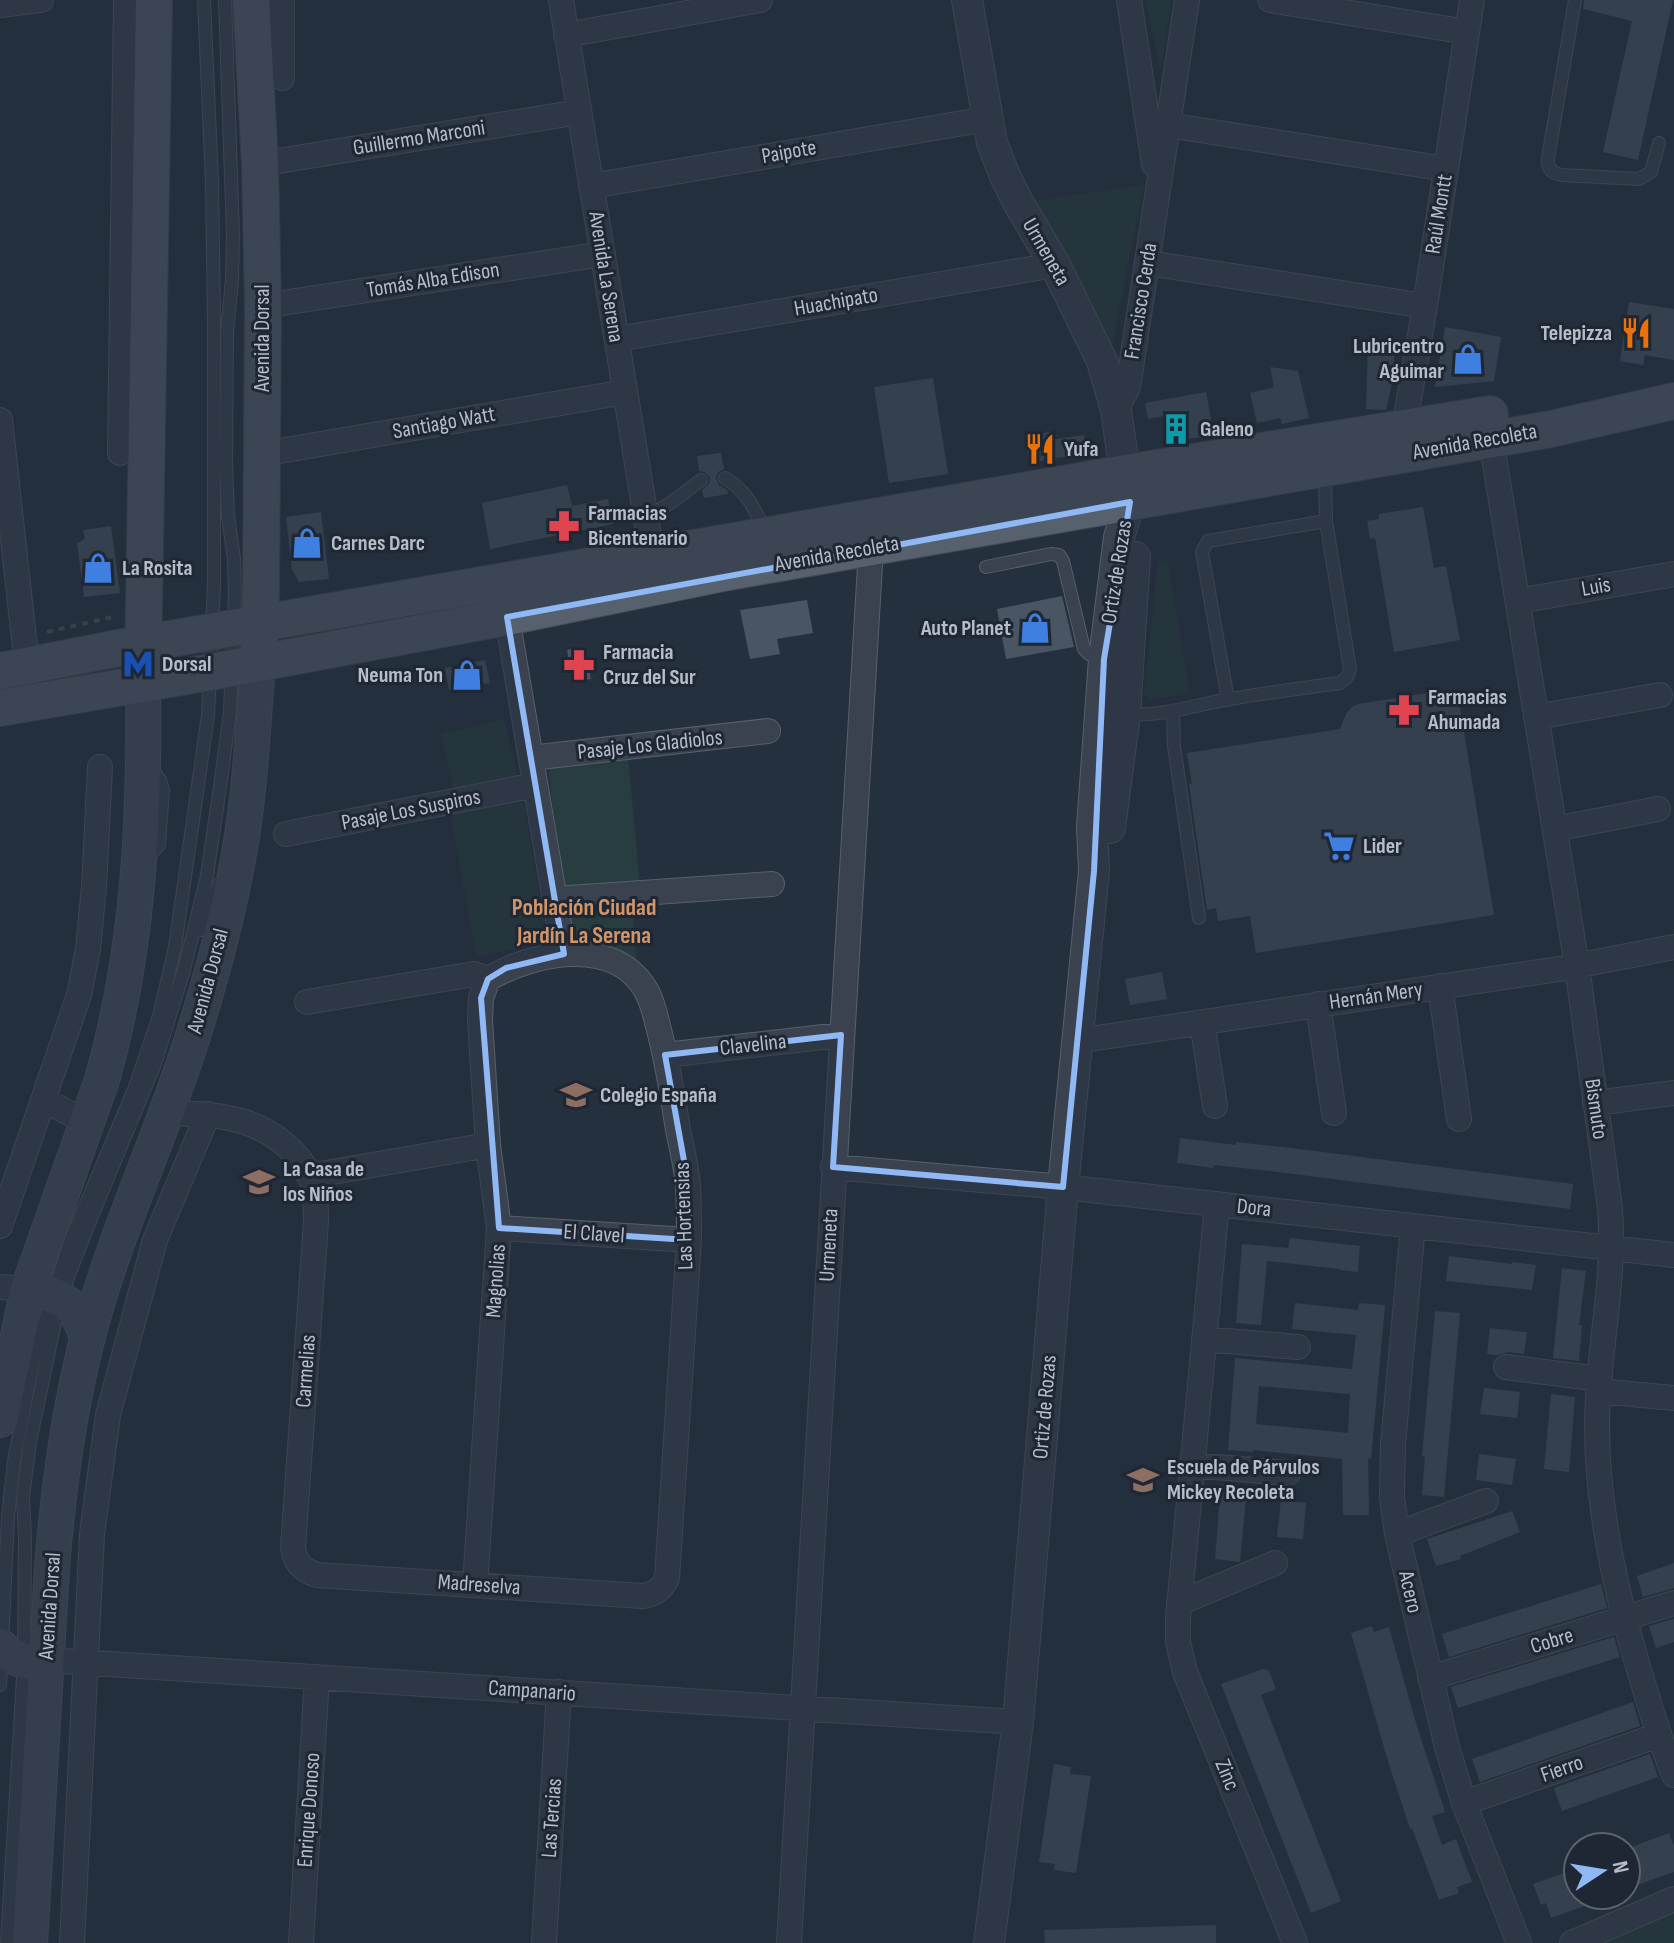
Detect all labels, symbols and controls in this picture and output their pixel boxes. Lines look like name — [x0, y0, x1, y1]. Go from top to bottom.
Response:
street label: Guillermo Marconi — [351, 114, 487, 162]
street label: Paipote — [759, 134, 819, 170]
street label: Raúl Montt — [1419, 172, 1459, 256]
street label: Avenida La Serena — [582, 209, 630, 344]
street label: Urmeneta — [1016, 213, 1076, 291]
street label: Francisco Cerda — [1118, 241, 1164, 361]
street label: Tomás Alba Edison — [365, 256, 501, 304]
street label: Huachipato — [792, 281, 880, 323]
street label: Avenida Dorsal — [249, 284, 276, 393]
restaurant icon: Telepizza — [1619, 316, 1653, 350]
place label: Telepizza — [1541, 320, 1612, 347]
place label: Lubricentro Aguimar — [1353, 333, 1444, 385]
shop icon: Lubricentro Aguimar — [1451, 342, 1485, 376]
street label: Santiago Watt — [391, 401, 498, 445]
building icon: Galeno — [1159, 412, 1193, 446]
place label: Galeno — [1200, 416, 1254, 443]
street label: Avenida Recoleta — [1410, 418, 1539, 466]
restaurant icon: Yufa — [1023, 432, 1057, 466]
place label: Yufa — [1064, 436, 1099, 463]
place label: Farmacias Bicentenario — [588, 500, 688, 552]
pharmacy icon: Farmacias Bicentenario — [547, 509, 581, 543]
street label: Ortiz de Rozas — [1096, 518, 1139, 626]
shop icon: Carnes Darc — [290, 526, 324, 560]
place label: Carnes Darc — [331, 530, 425, 557]
street label: Avenida Recoleta — [772, 530, 901, 578]
shop icon: La Rosita — [81, 551, 115, 585]
place label: La Rosita — [122, 555, 193, 582]
street label: Luis — [1579, 571, 1613, 603]
shop icon: Auto Planet — [1018, 611, 1052, 645]
place label: Auto Planet — [920, 615, 1011, 642]
place label: Farmacia Cruz del Sur — [603, 639, 696, 691]
metro station icon: Dorsal — [121, 647, 155, 681]
pharmacy icon: Farmacia Cruz del Sur — [562, 648, 596, 682]
place label: Dorsal — [162, 651, 212, 678]
shop icon: Neuma Ton — [450, 658, 484, 692]
place label: Neuma Ton — [358, 662, 443, 689]
place label: Farmacias Ahumada — [1427, 684, 1507, 736]
pharmacy icon: Farmacias Ahumada — [1387, 693, 1421, 727]
street label: Pasaje Los Gladiolos — [576, 724, 724, 766]
street label: Pasaje Los Suspiros — [339, 783, 483, 837]
supermarket icon: Lider — [1322, 829, 1356, 863]
place label: Lider — [1363, 833, 1402, 860]
district label: Población Ciudad Jardín La Serena — [512, 893, 656, 950]
street label: Avenida Dorsal — [181, 926, 235, 1037]
street label: Hernán Mery — [1328, 976, 1425, 1016]
street label: Clavelina — [718, 1028, 788, 1062]
street label: Bismuto — [1578, 1077, 1614, 1141]
school or university icon: Colegio España — [559, 1078, 593, 1112]
place label: Colegio España — [600, 1082, 717, 1109]
place label: La Casa de los Niños — [283, 1156, 364, 1208]
street label: Las Hortensias — [669, 1161, 699, 1270]
school or university icon: La Casa de los Niños — [242, 1165, 276, 1199]
street label: Dora — [1235, 1193, 1273, 1223]
street label: Urmeneta — [814, 1208, 844, 1282]
street label: El Clavel — [563, 1218, 625, 1250]
street label: Magnolias — [480, 1243, 512, 1319]
street label: Carmelias — [290, 1334, 322, 1408]
street label: Ortiz de Rozas — [1027, 1354, 1063, 1460]
place label: Escuela de Párvulos Mickey Recoleta — [1167, 1454, 1320, 1506]
school or university icon: Escuela de Párvulos Mickey Recoleta — [1126, 1463, 1160, 1497]
street label: Avenida Dorsal — [33, 1552, 67, 1661]
street label: Acero — [1392, 1567, 1428, 1616]
street label: Madreselva — [437, 1569, 521, 1601]
street label: Cobre — [1527, 1622, 1577, 1660]
street label: Campanario — [487, 1674, 577, 1708]
street label: Fierro — [1537, 1749, 1587, 1789]
street label: Enrique Donoso — [292, 1752, 326, 1868]
street label: Zinc — [1209, 1755, 1245, 1795]
street label: Las Tercias — [536, 1777, 568, 1859]
north arrow — [1562, 1831, 1642, 1911]
text: N — [1606, 1859, 1635, 1876]

